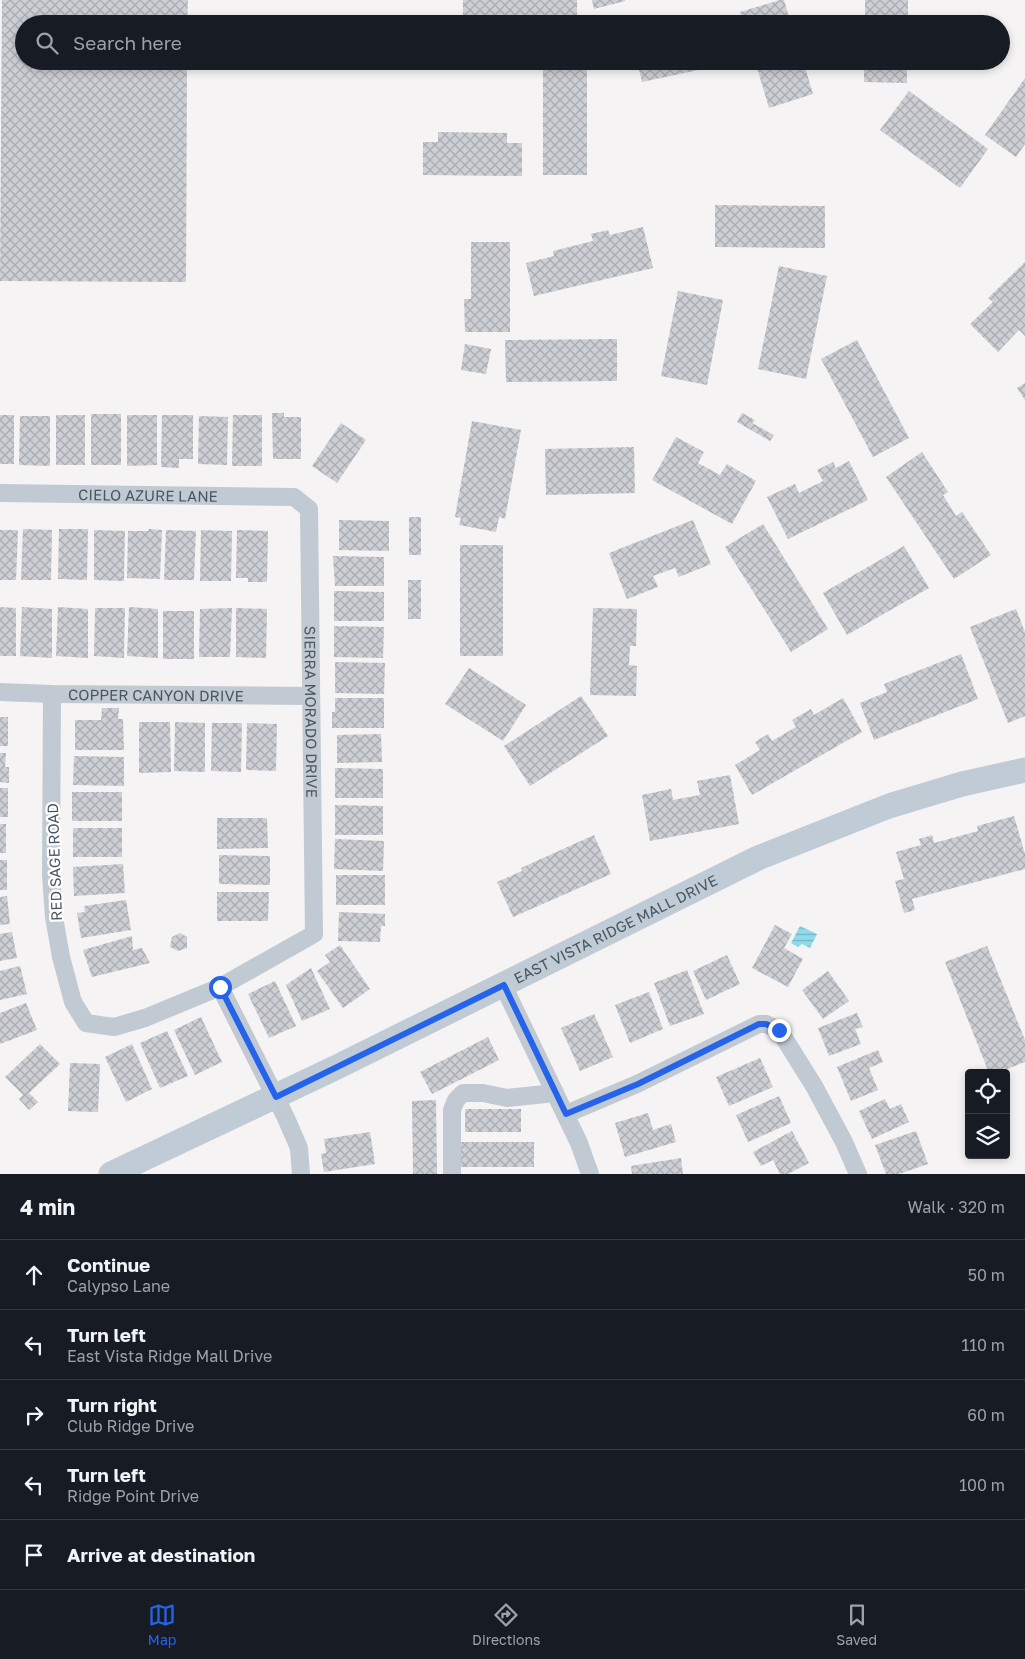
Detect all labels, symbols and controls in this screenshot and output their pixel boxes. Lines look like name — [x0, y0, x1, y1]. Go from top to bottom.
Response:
search box — [15, 15, 1010, 70]
icon: search — [33, 29, 61, 57]
text: Search here — [73, 31, 182, 54]
street label: CIELO AZURE LANE — [78, 485, 218, 505]
street label: SIERRA MORADO DRIVE — [301, 626, 321, 798]
street label: COPPER CANYON DRIVE — [68, 685, 244, 704]
street label: RED SAGE ROAD — [43, 803, 65, 921]
street label: EAST VISTA RIDGE MALL DRIVE — [511, 871, 720, 987]
route start — [209, 976, 232, 999]
route end — [768, 1019, 791, 1042]
map controls — [965, 1069, 1010, 1159]
button: locate — [965, 1069, 1010, 1114]
button: layers — [965, 1114, 1010, 1159]
text: 4 min — [20, 1194, 75, 1220]
text: Walk · 320 m — [908, 1197, 1005, 1217]
text: Continue — [67, 1253, 150, 1276]
icon: ahead — [20, 1261, 48, 1289]
text: 50 m — [968, 1265, 1005, 1285]
text: Calypso Lane — [67, 1276, 170, 1296]
text: Turn left — [67, 1323, 146, 1346]
icon: left — [20, 1331, 48, 1359]
text: 110 m — [961, 1335, 1005, 1355]
text: East Vista Ridge Mall Drive — [67, 1346, 272, 1366]
text: Turn right — [67, 1393, 157, 1416]
icon: right — [20, 1401, 48, 1429]
text: 60 m — [967, 1405, 1005, 1425]
text: Club Ridge Drive — [67, 1416, 194, 1436]
text: Turn left — [67, 1463, 146, 1486]
icon: left — [20, 1471, 48, 1499]
text: 100 m — [959, 1475, 1005, 1495]
text: Ridge Point Drive — [67, 1486, 199, 1506]
icon: arrive — [20, 1541, 48, 1569]
text: Arrive at destination — [67, 1543, 255, 1566]
tab: Map — [148, 1601, 176, 1648]
tab: Directions — [472, 1601, 541, 1648]
tab: Saved — [836, 1601, 877, 1648]

